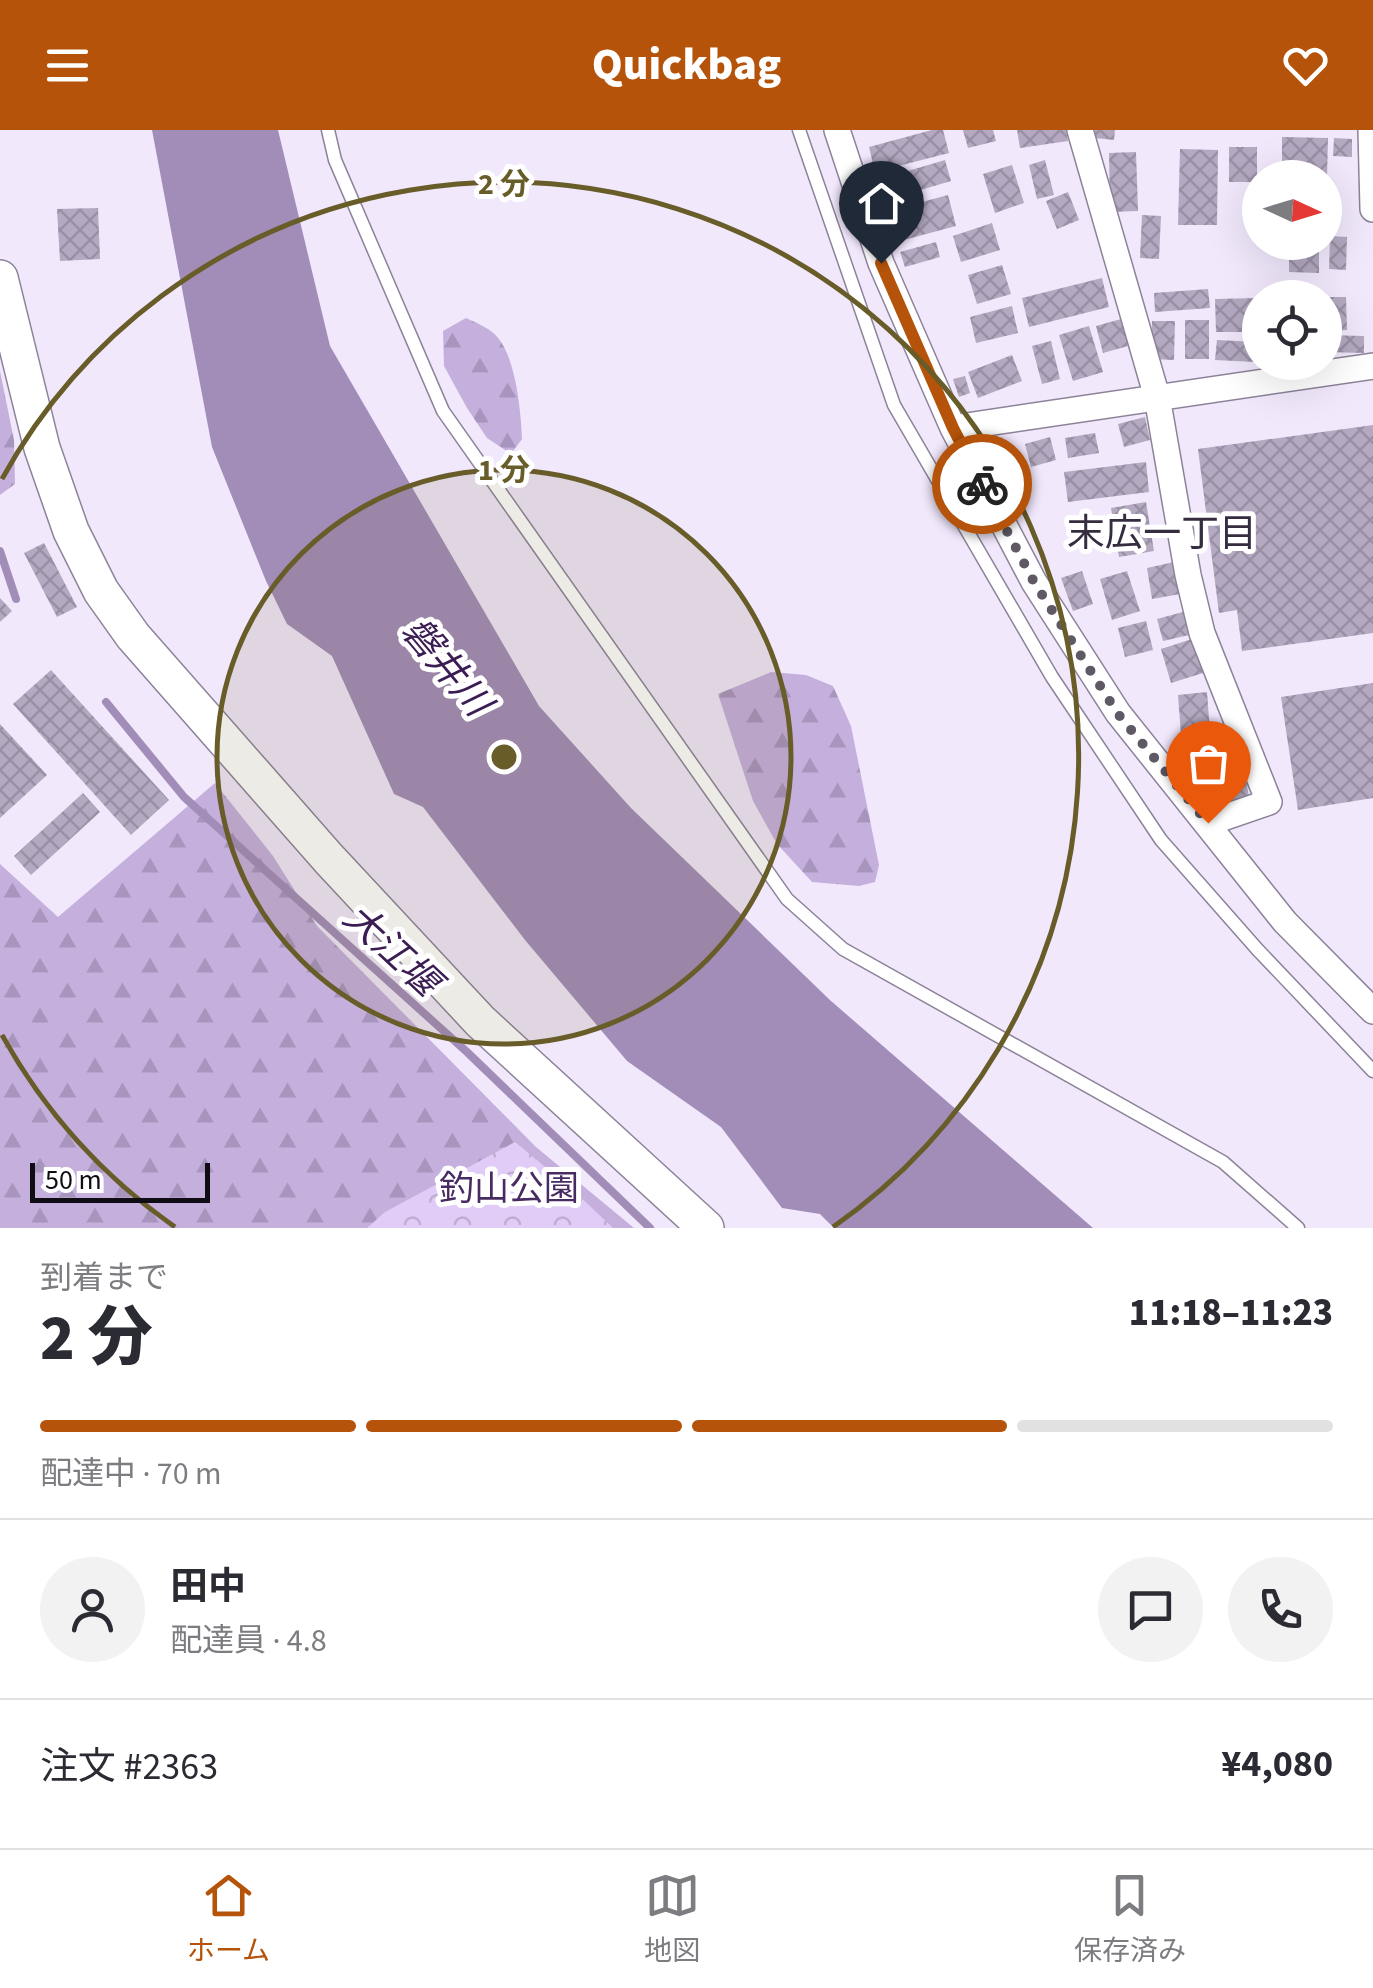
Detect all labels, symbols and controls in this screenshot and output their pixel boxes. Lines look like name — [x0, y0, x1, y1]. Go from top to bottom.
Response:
text: Quickbag — [592, 33, 781, 97]
icon: menu — [40, 38, 95, 93]
icon: heart — [1278, 38, 1333, 93]
north arrow — [1242, 160, 1342, 260]
map controls — [1242, 160, 1342, 380]
pin — [839, 161, 924, 264]
text: 2 分 — [478, 163, 530, 206]
icon: home — [854, 176, 909, 231]
button: locate — [1242, 280, 1342, 380]
courier — [932, 434, 1032, 534]
text: 1 分 — [478, 449, 530, 492]
icon: bike — [955, 457, 1010, 512]
district label: 末広一丁目 — [1067, 507, 1257, 561]
water label: 磐井川 — [389, 606, 506, 731]
pin — [1166, 721, 1251, 824]
icon: bag — [1181, 736, 1236, 791]
centre of rings — [486, 739, 522, 775]
water label: 大江堰 — [331, 891, 455, 1013]
scale bar — [30, 1158, 210, 1202]
text: 50 m — [45, 1160, 102, 1200]
park label: 釣山公園 — [439, 1164, 579, 1214]
text: 到着まで — [40, 1255, 168, 1301]
text: 11:18–11:23 — [1129, 1286, 1333, 1340]
text: 2 分 — [40, 1292, 153, 1385]
text: 配達中 · 70 m — [40, 1451, 222, 1497]
button: person — [40, 1557, 145, 1662]
button: chat — [1098, 1557, 1203, 1662]
button: phone — [1228, 1557, 1333, 1662]
text: 田中 — [170, 1560, 246, 1614]
text: 配達員 · 4.8 — [170, 1618, 327, 1664]
text: ¥4,080 — [1221, 1737, 1333, 1791]
text: 注文 #2363 — [40, 1740, 218, 1794]
tab: ホーム — [187, 1868, 270, 1971]
tab: 地図 — [644, 1868, 700, 1971]
tab: 保存済み — [1074, 1868, 1186, 1971]

